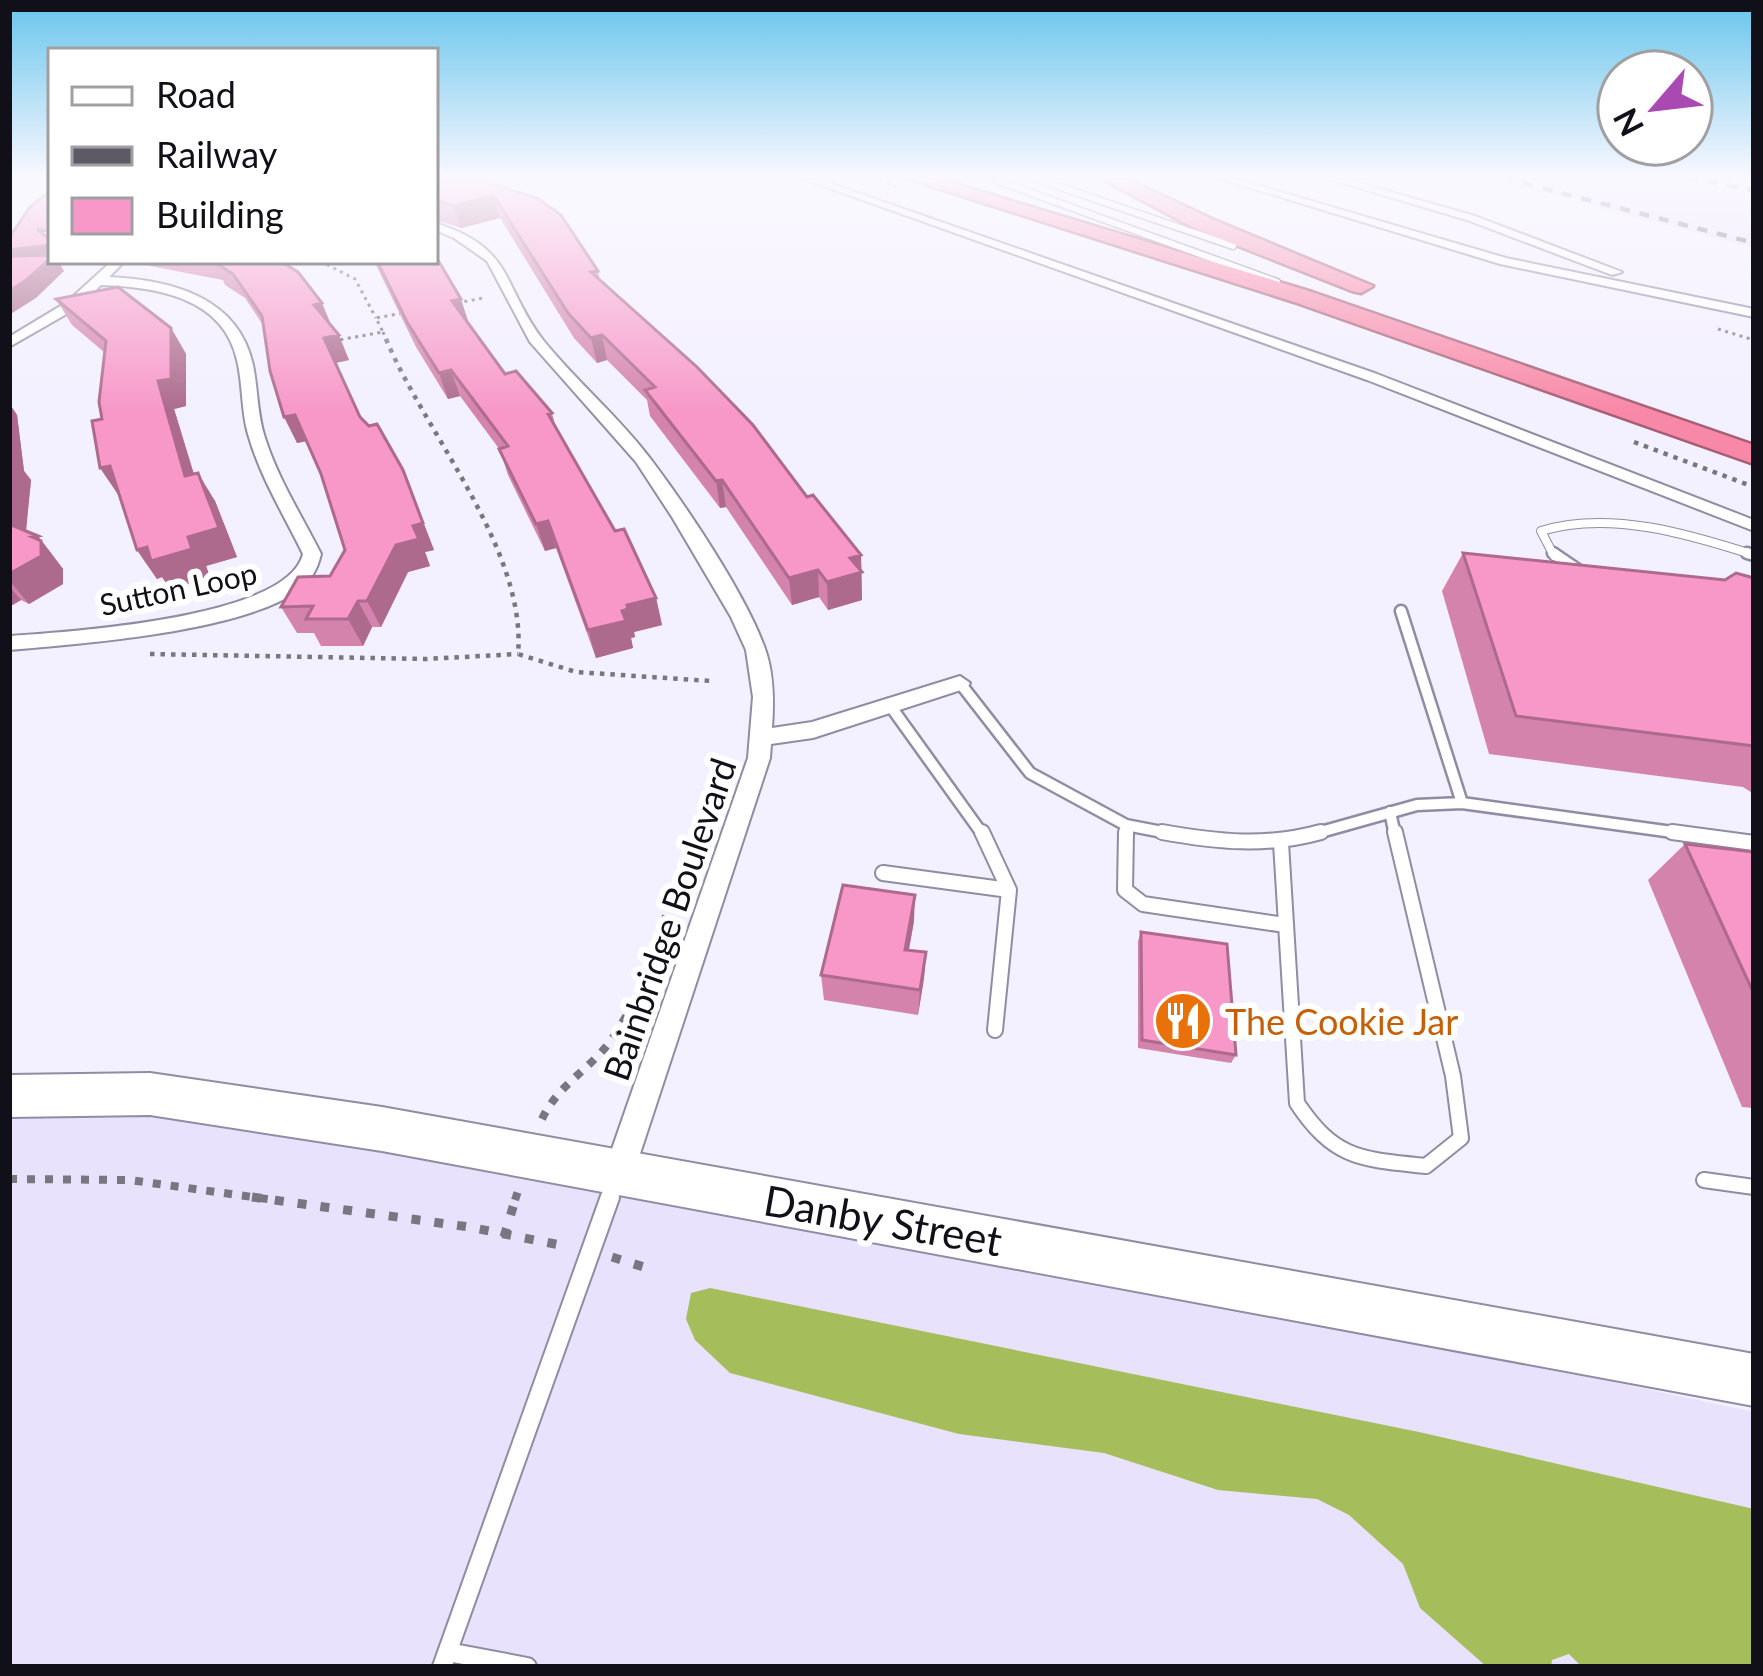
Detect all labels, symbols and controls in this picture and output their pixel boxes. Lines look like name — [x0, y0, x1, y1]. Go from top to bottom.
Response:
legend — [48, 48, 438, 264]
north arrow — [1595, 48, 1715, 168]
text: Road — [156, 72, 236, 116]
text: N — [1604, 102, 1651, 143]
text: Railway — [156, 132, 278, 176]
text: Building — [156, 192, 284, 236]
street label: Sutton Loop — [96, 554, 260, 622]
street label: Bainbridge Boulevard — [593, 752, 745, 1086]
restaurant icon: The Cookie Jar — [1152, 990, 1214, 1052]
place label: The Cookie Jar — [1225, 999, 1458, 1043]
street label: Danby Street — [760, 1174, 1006, 1266]

